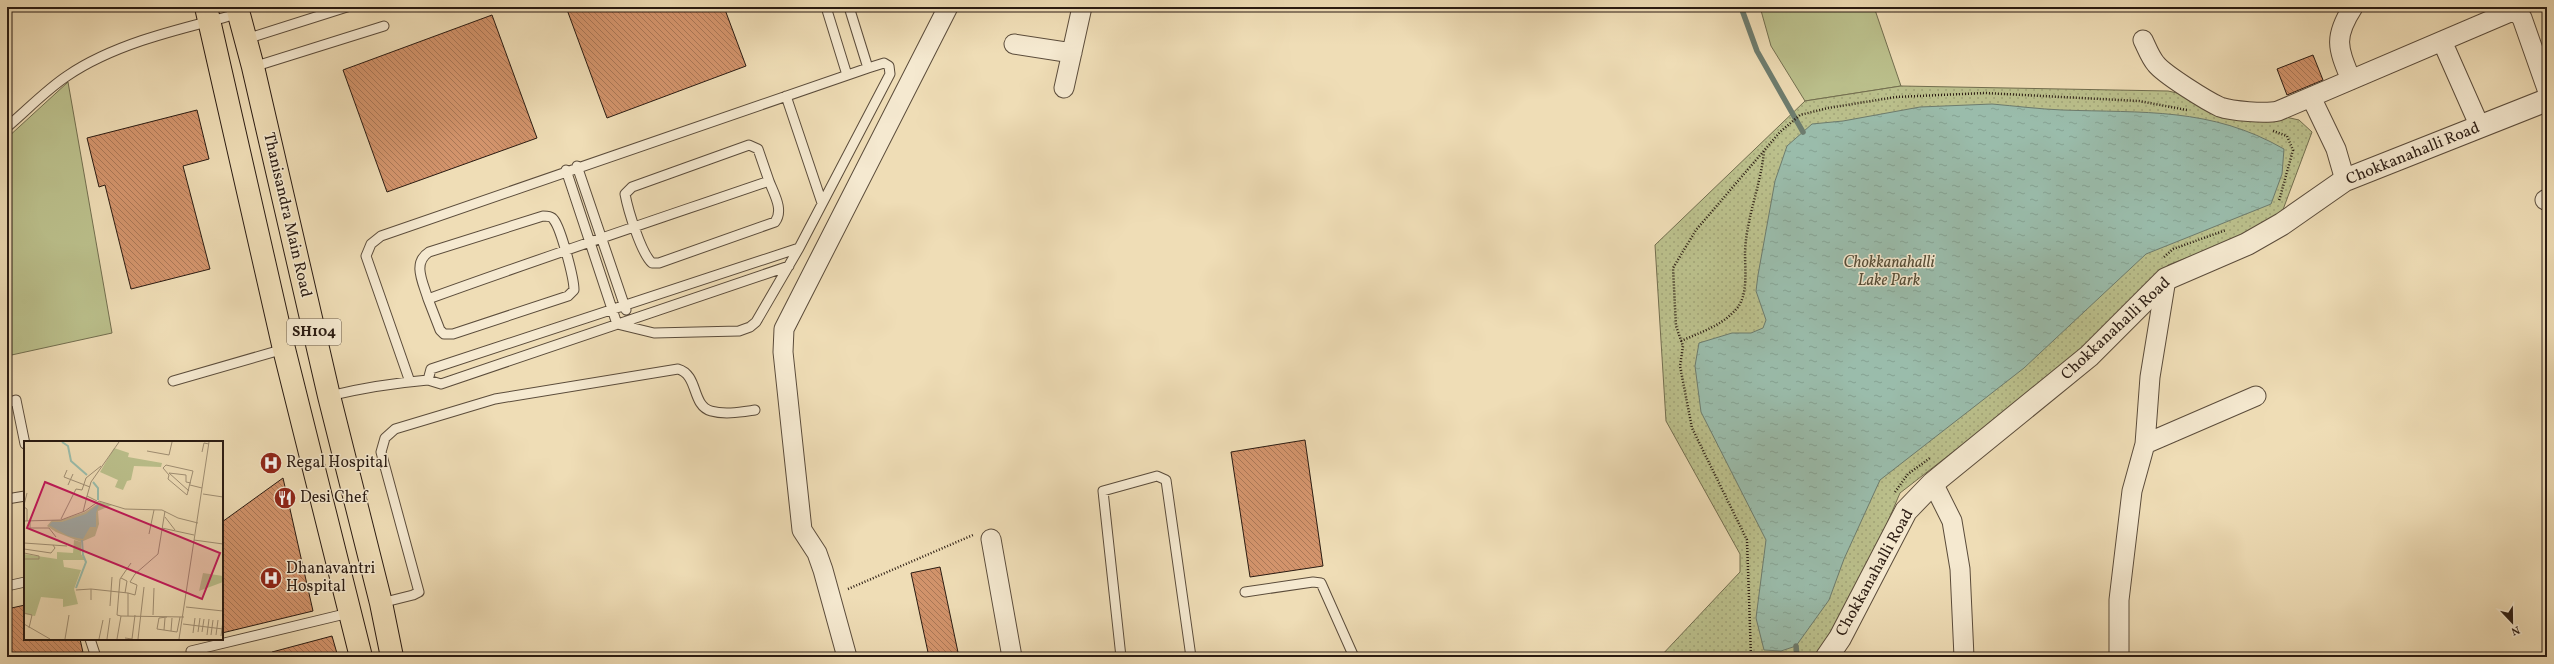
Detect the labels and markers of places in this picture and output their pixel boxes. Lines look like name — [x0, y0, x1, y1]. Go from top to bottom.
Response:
hospital icon: Regal Hospital — [258, 450, 284, 476]
place label: Regal Hospital — [286, 452, 388, 474]
restaurant icon: Desi Chef — [272, 485, 298, 511]
place label: Desi Chef — [300, 487, 369, 509]
place label: Dhanavantri Hospital — [286, 558, 376, 598]
hospital icon: Dhanavantri Hospital — [258, 565, 284, 591]

